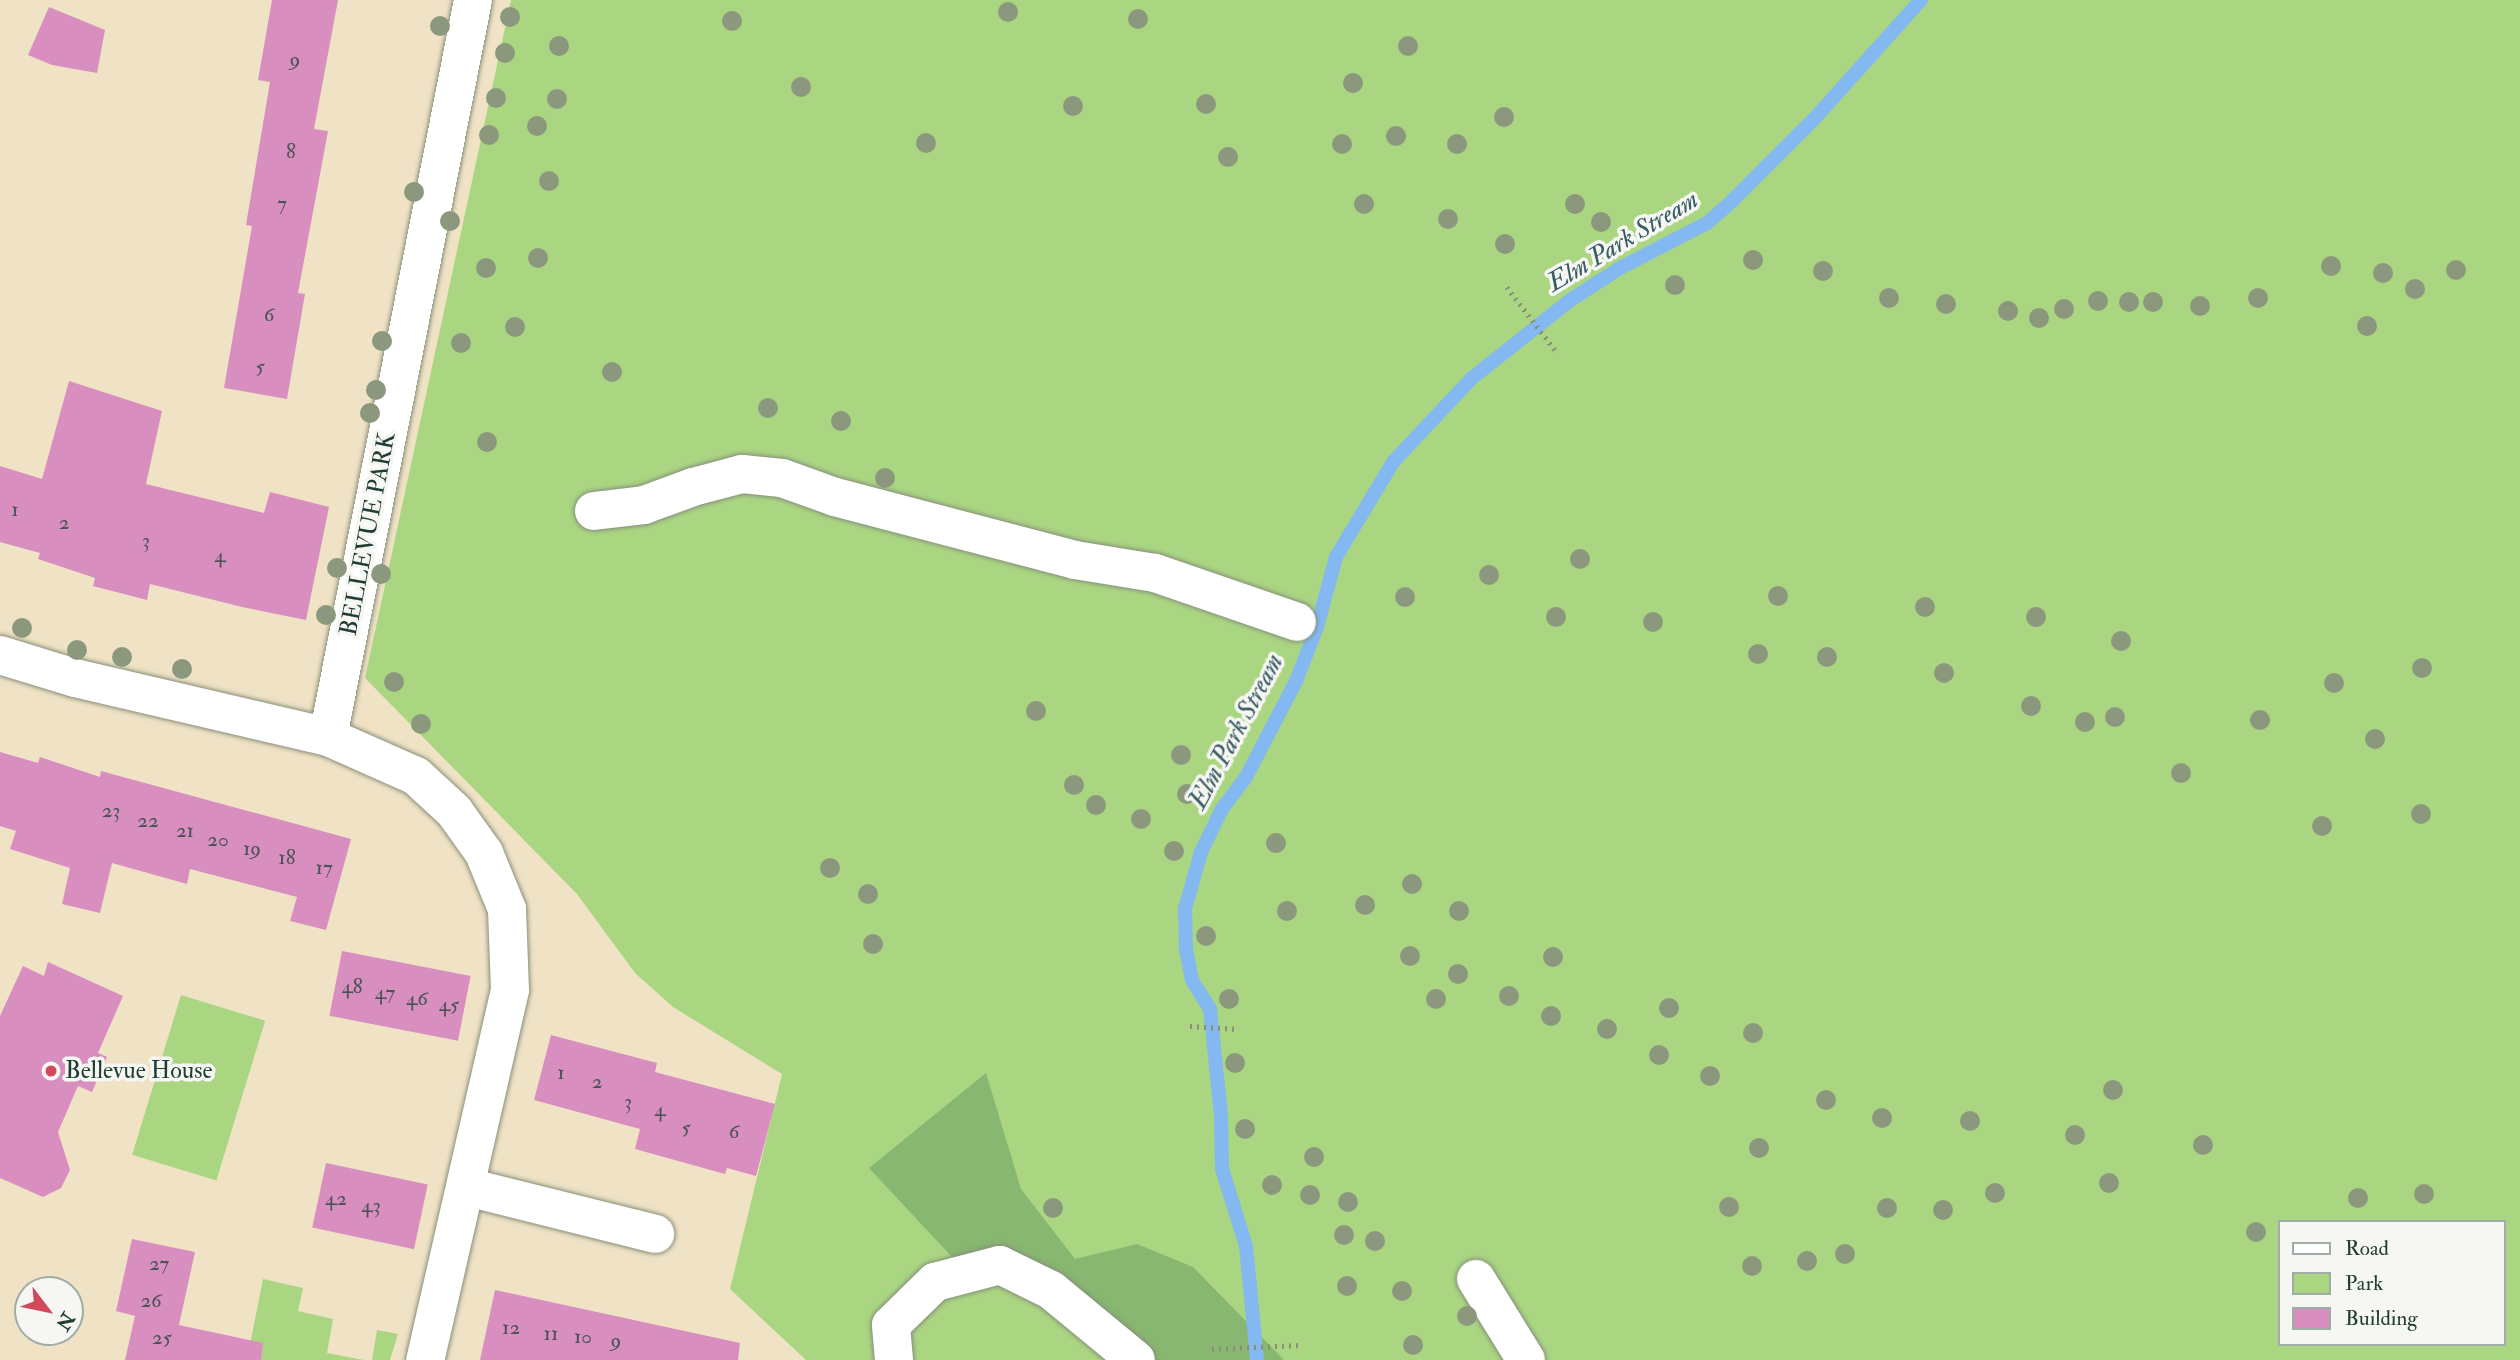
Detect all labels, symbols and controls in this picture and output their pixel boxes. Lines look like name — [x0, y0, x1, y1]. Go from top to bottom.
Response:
house number: 9 — [290, 47, 300, 73]
house number: 8 — [286, 139, 296, 165]
water label: Elm Park Stream — [1542, 185, 1704, 299]
house number: 7 — [277, 191, 287, 217]
house number: 6 — [264, 302, 274, 328]
house number: 5 — [255, 354, 265, 380]
street label: BELLEVUE PARK — [334, 430, 402, 638]
house number: 1 — [11, 497, 19, 523]
house number: 2 — [59, 510, 69, 536]
house number: 3 — [142, 528, 150, 554]
house number: 4 — [214, 543, 226, 569]
water label: Elm Park Stream — [1183, 649, 1291, 815]
house number: 23 — [102, 798, 120, 824]
house number: 22 — [137, 808, 159, 834]
house number: 21 — [176, 818, 194, 844]
house number: 20 — [207, 827, 229, 853]
house number: 19 — [243, 836, 261, 862]
house number: 18 — [278, 845, 296, 871]
house number: 17 — [315, 855, 333, 881]
house number: 48 — [341, 974, 363, 1000]
house number: 47 — [375, 980, 395, 1006]
house number: 46 — [406, 986, 428, 1012]
house number: 45 — [439, 992, 459, 1018]
place label: Bellevue House — [65, 1057, 212, 1085]
house number: 1 — [557, 1060, 565, 1086]
marker: Bellevue House — [43, 1063, 59, 1079]
house number: 2 — [592, 1069, 602, 1095]
house number: 3 — [624, 1089, 632, 1115]
house number: 4 — [654, 1097, 666, 1123]
house number: 5 — [681, 1115, 691, 1141]
house number: 6 — [729, 1119, 739, 1145]
house number: 42 — [325, 1186, 347, 1212]
house number: 43 — [361, 1193, 381, 1219]
legend — [2278, 1220, 2506, 1346]
text: Road — [2345, 1235, 2389, 1262]
house number: 27 — [149, 1251, 169, 1277]
text: Park — [2345, 1270, 2383, 1297]
north arrow — [14, 1276, 84, 1346]
house number: 26 — [140, 1288, 162, 1314]
text: Building — [2345, 1305, 2418, 1332]
text: N — [50, 1307, 80, 1335]
house number: 12 — [502, 1315, 520, 1341]
house number: 11 — [544, 1321, 558, 1347]
house number: 10 — [574, 1324, 592, 1350]
house number: 25 — [152, 1325, 172, 1351]
house number: 9 — [611, 1328, 621, 1354]

